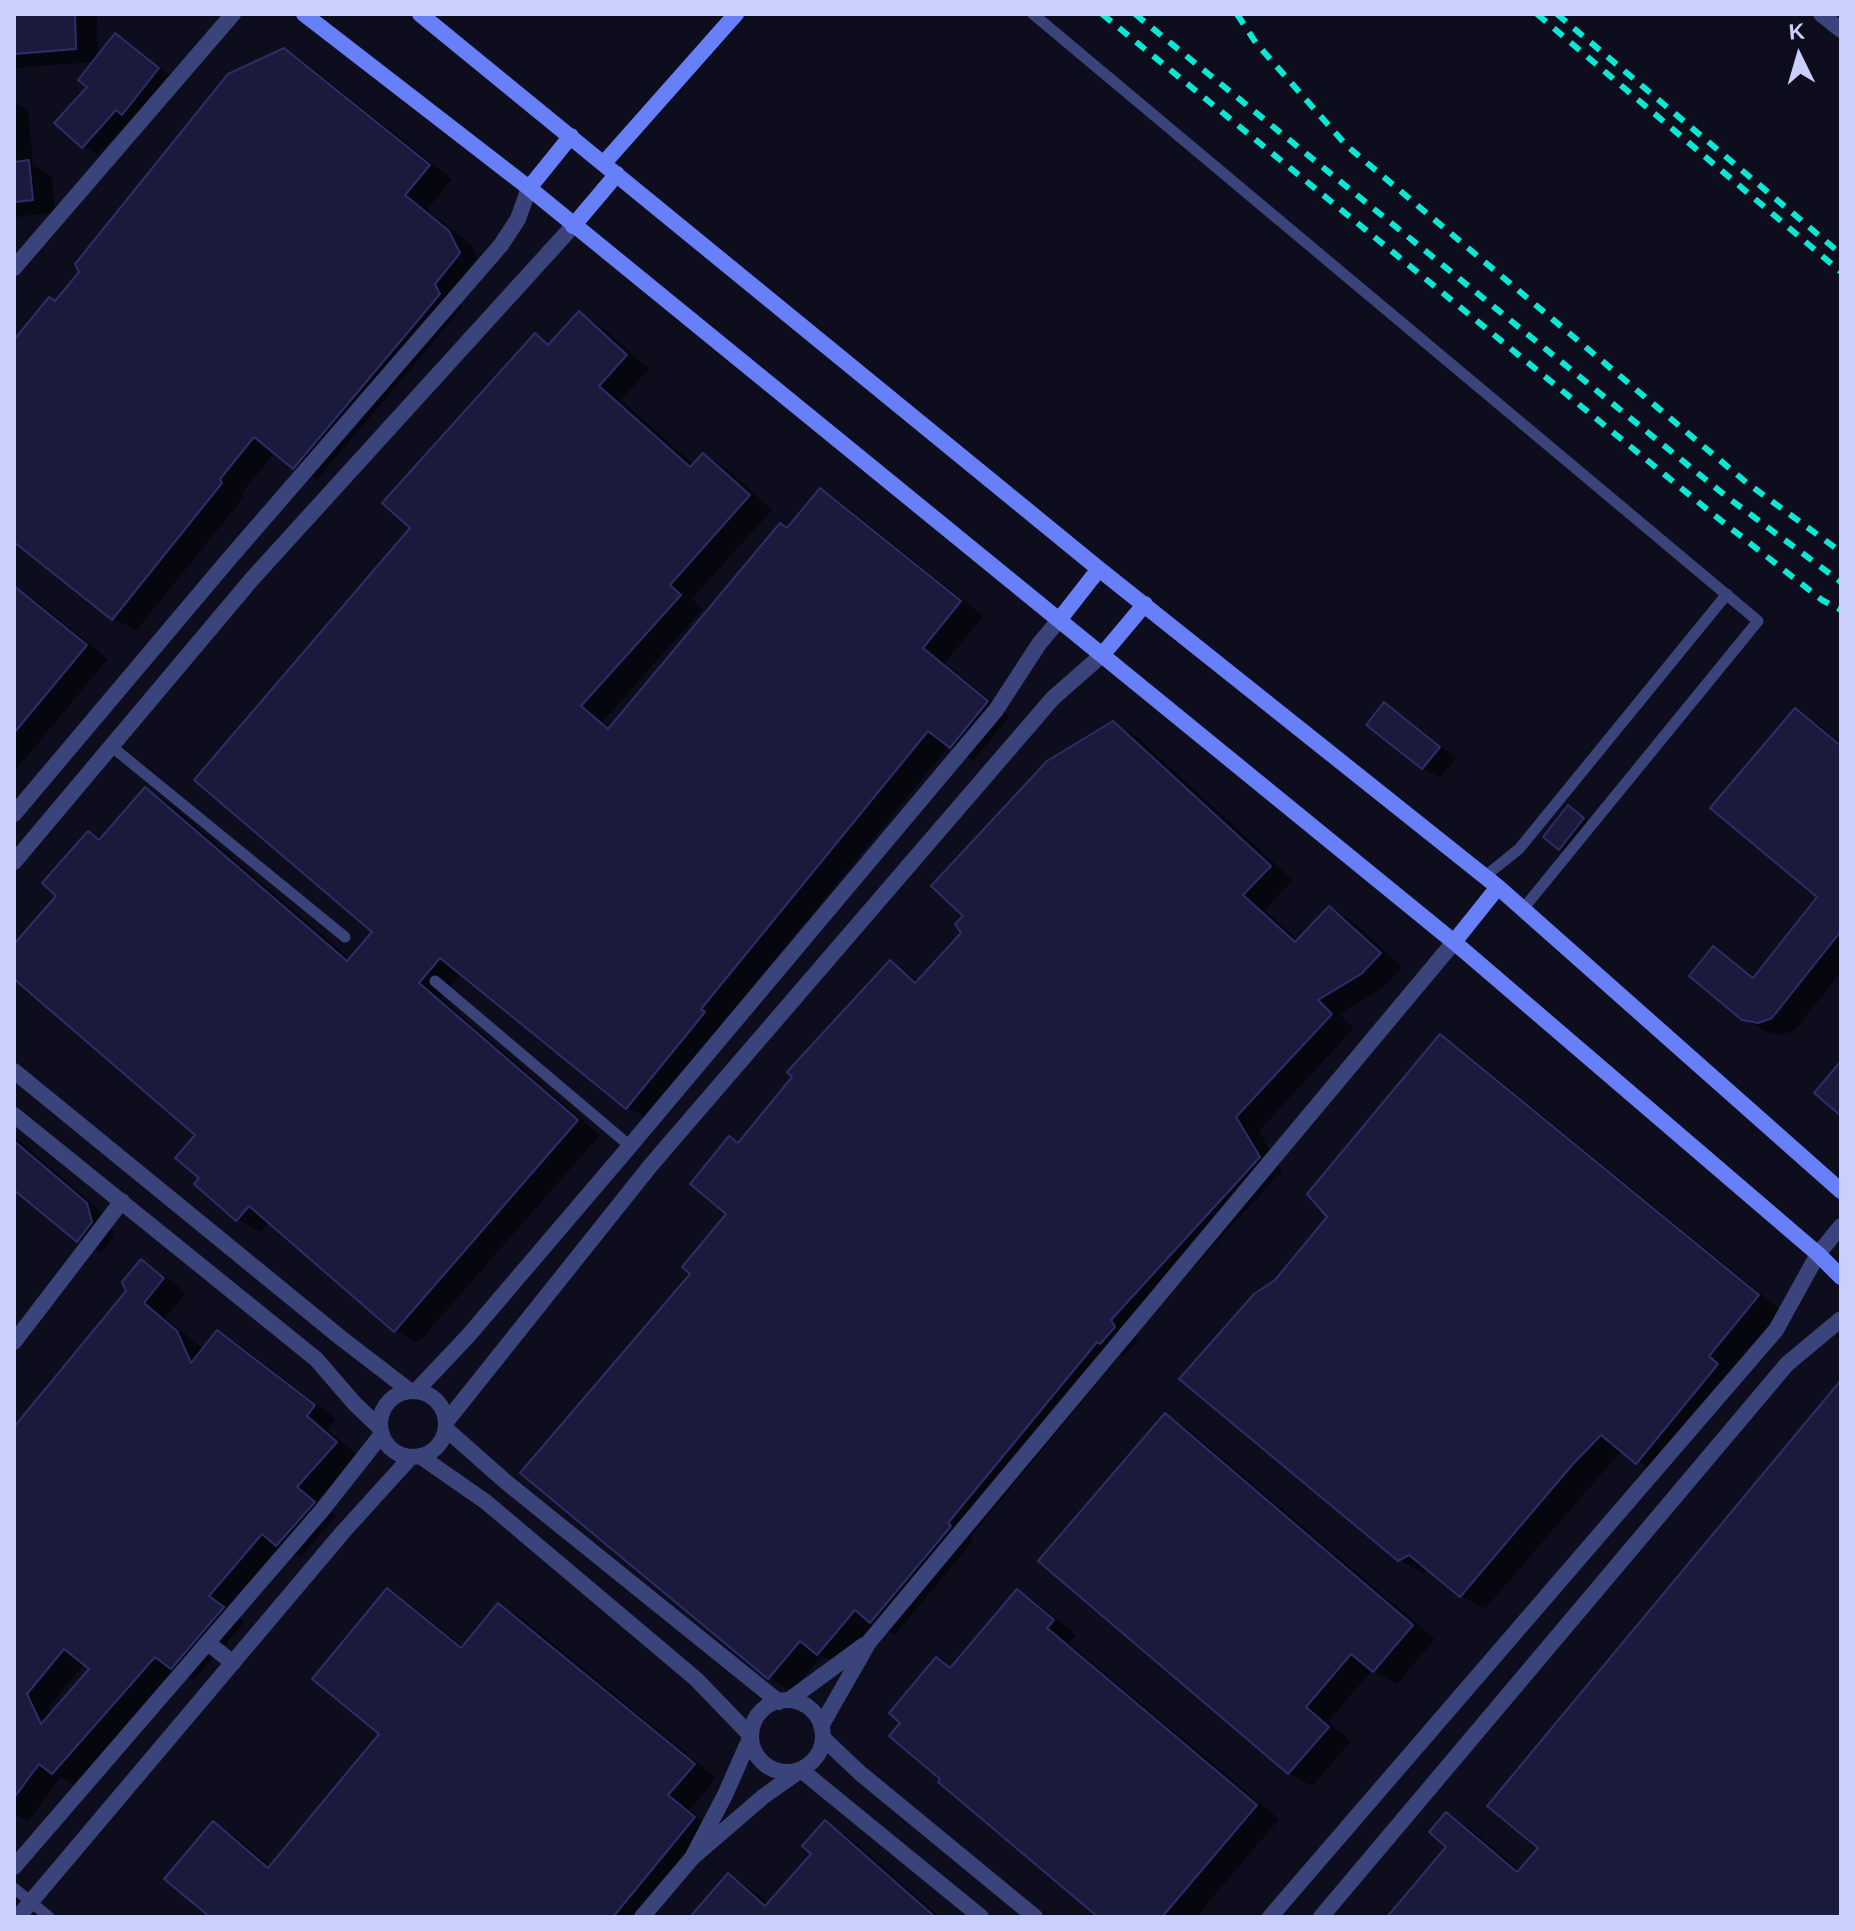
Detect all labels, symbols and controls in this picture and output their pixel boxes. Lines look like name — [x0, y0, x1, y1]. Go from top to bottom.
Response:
north arrow — [1759, 16, 1839, 96]
text: K — [1788, 18, 1806, 45]

